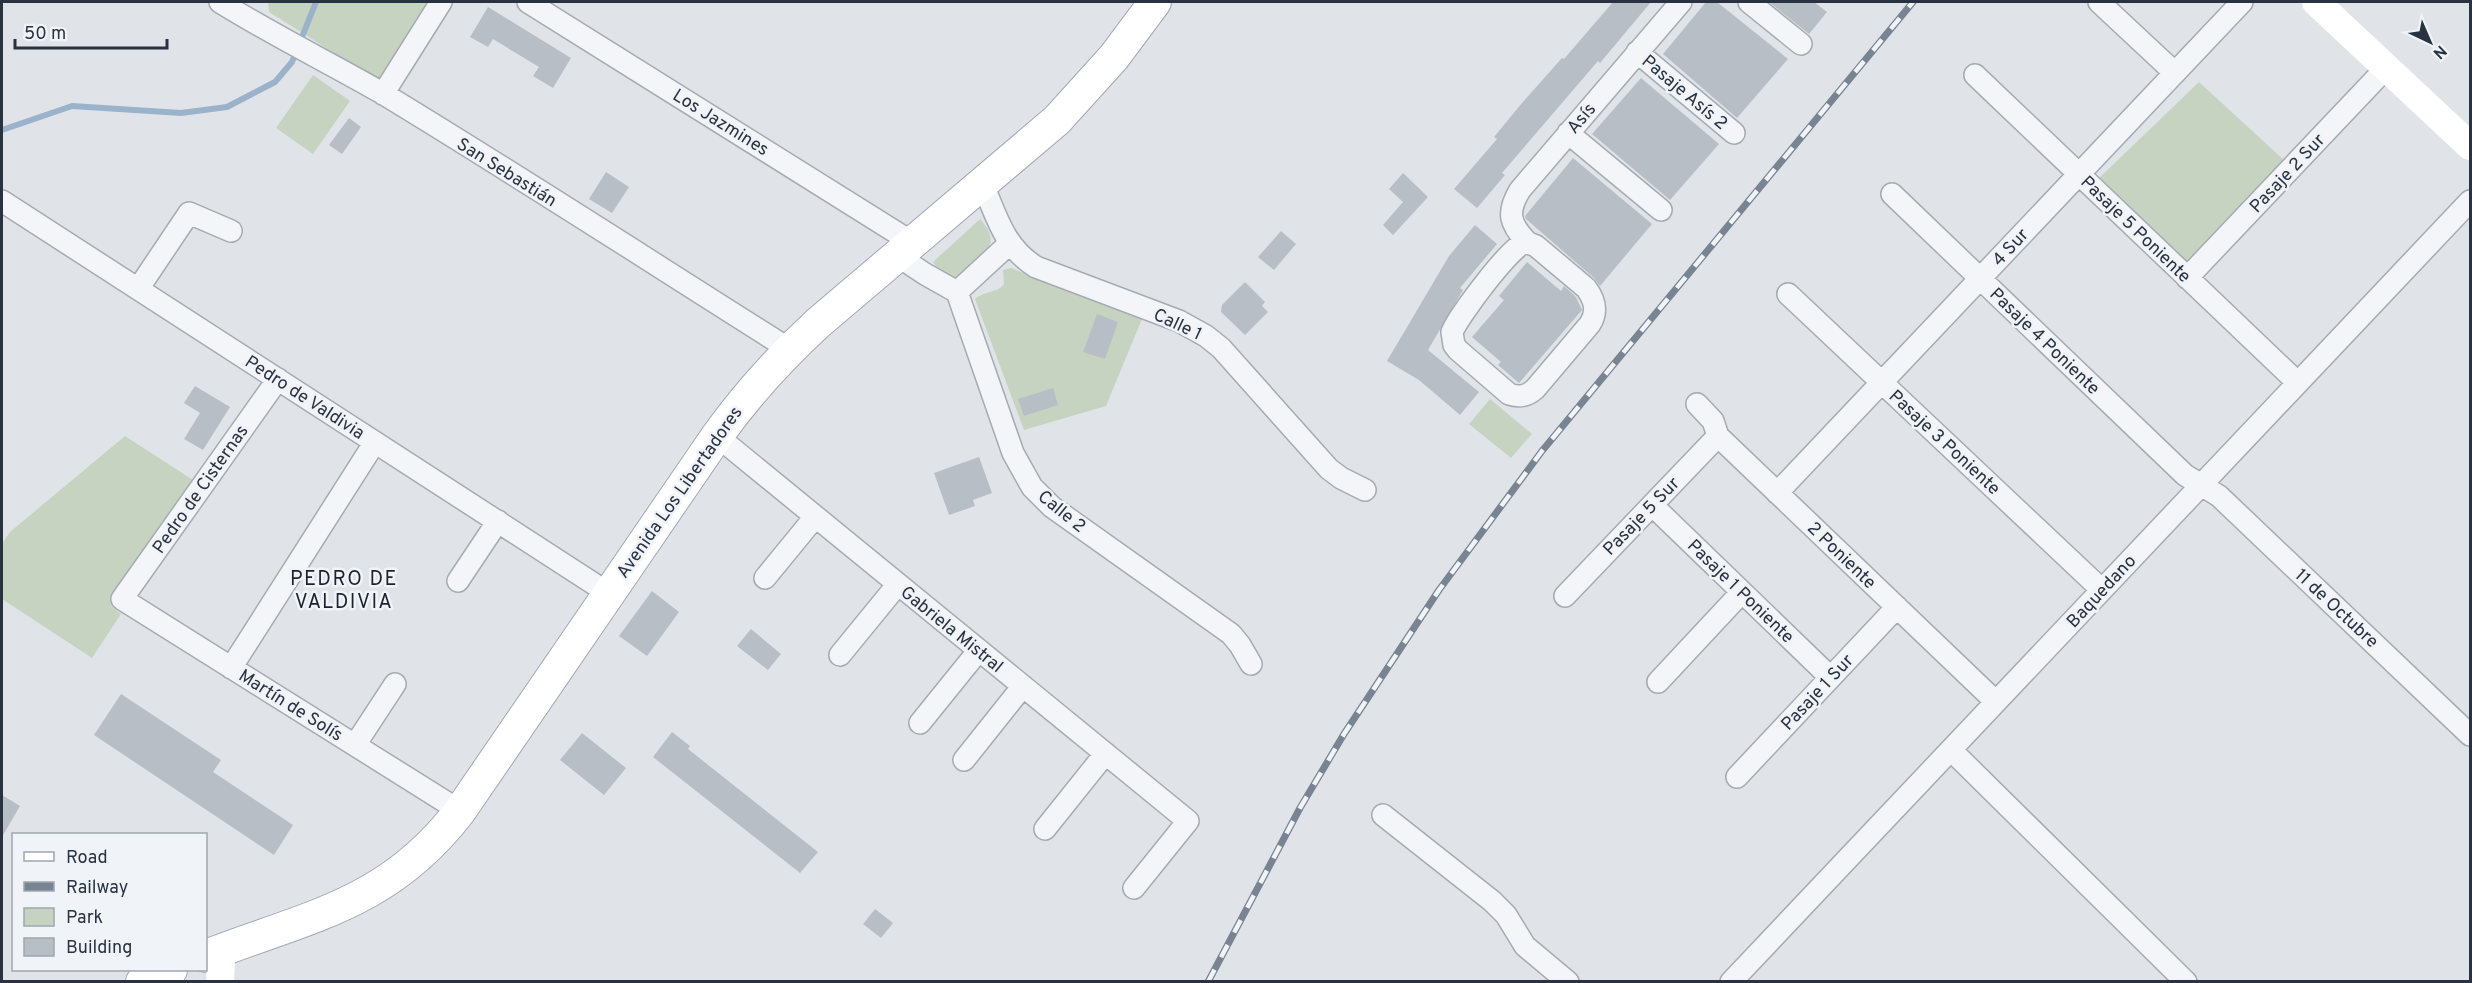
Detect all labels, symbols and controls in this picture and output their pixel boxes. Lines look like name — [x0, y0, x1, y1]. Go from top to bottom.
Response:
scale bar — [15, 12, 166, 50]
north arrow — [2400, 12, 2460, 72]
text: 50 m — [24, 23, 66, 46]
text: N — [2428, 40, 2450, 63]
street label: Pasaje Asís 2 — [1636, 50, 1732, 136]
street label: Los Jazmines — [668, 85, 773, 162]
street label: Asís — [1563, 99, 1602, 139]
street label: Pasaje 2 Sur — [2245, 129, 2331, 219]
street label: San Sebastián — [452, 133, 561, 213]
street label: Pasaje 5 Poniente — [2075, 172, 2195, 289]
street label: 4 Sur — [1988, 224, 2034, 272]
street label: Pasaje 4 Poniente — [1984, 284, 2104, 401]
street label: Calle 1 — [1149, 304, 1205, 347]
street label: Pedro de Valdivia — [240, 351, 368, 446]
street label: Pasaje 3 Poniente — [1883, 385, 2005, 501]
street label: Avenida Los Libertadores — [612, 402, 748, 583]
street label: Pedro de Cisternas — [148, 421, 254, 559]
street label: Pasaje 5 Sur — [1599, 473, 1685, 561]
street label: Calle 2 — [1032, 486, 1090, 539]
street label: 2 Poniente — [1802, 517, 1880, 595]
street label: Pasaje 1 Poniente — [1682, 535, 1798, 649]
street label: Baquedano — [2062, 550, 2142, 634]
street label: 11 de Octubre — [2289, 564, 2383, 654]
district label: PEDRO DE VALDIVIA — [290, 567, 398, 616]
street label: Gabriela Mistral — [895, 582, 1007, 679]
street label: Pasaje 1 Sur — [1777, 650, 1859, 736]
street label: Martín de Solís — [234, 665, 347, 748]
legend — [12, 833, 207, 971]
text: Road — [66, 847, 108, 870]
text: Railway — [66, 877, 128, 900]
text: Park — [66, 907, 103, 930]
text: Building — [66, 937, 132, 960]

